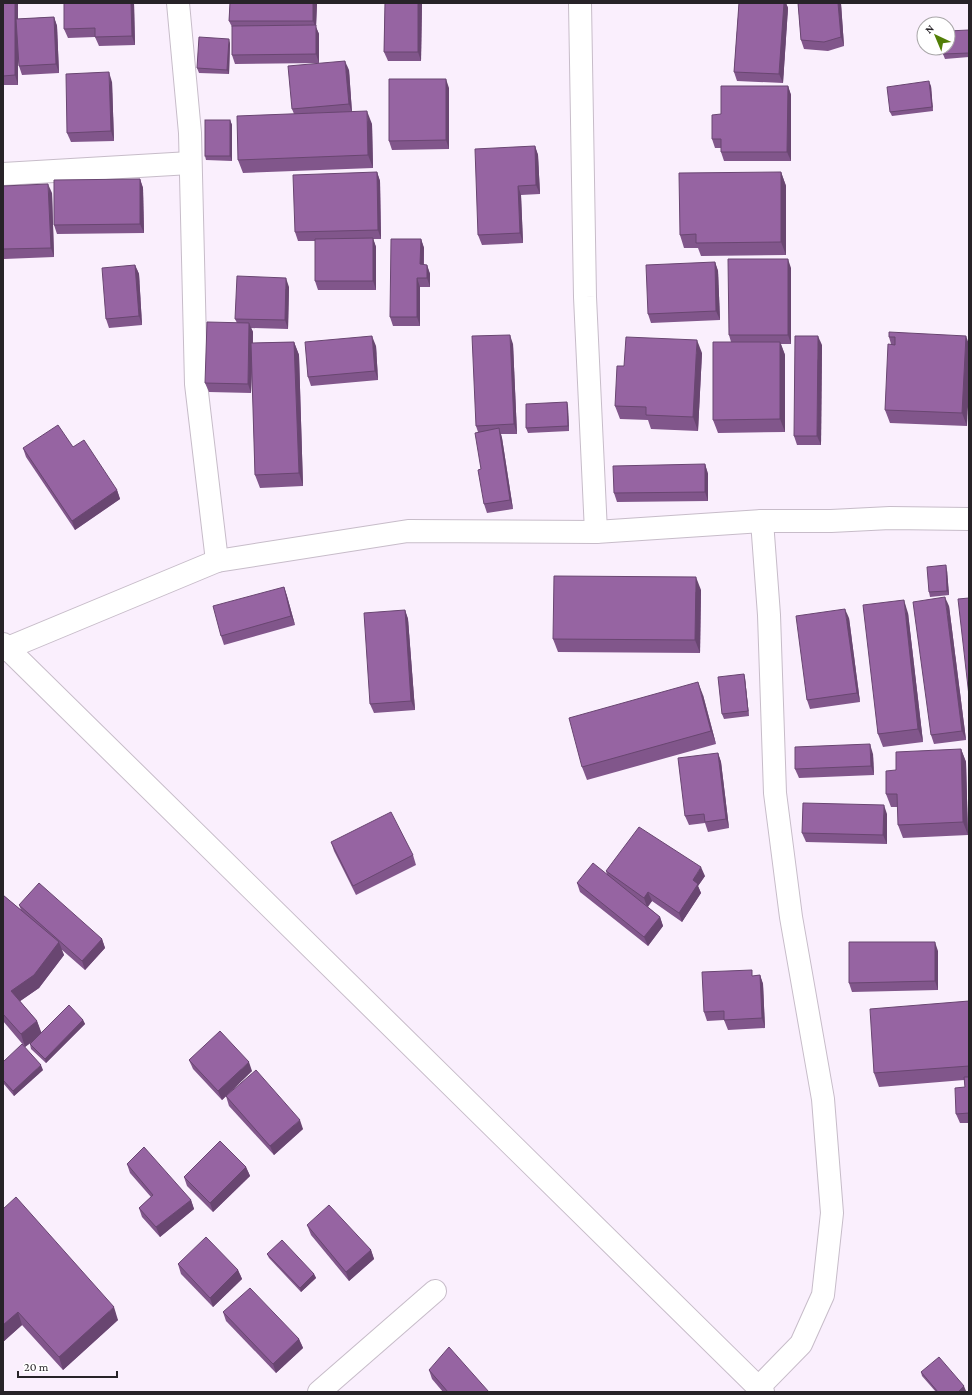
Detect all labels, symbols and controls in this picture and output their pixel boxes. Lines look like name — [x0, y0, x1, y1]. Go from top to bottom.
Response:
north arrow — [916, 16, 956, 56]
text: N — [922, 22, 936, 36]
scale bar — [18, 1353, 117, 1379]
text: 20 m — [24, 1360, 49, 1374]

